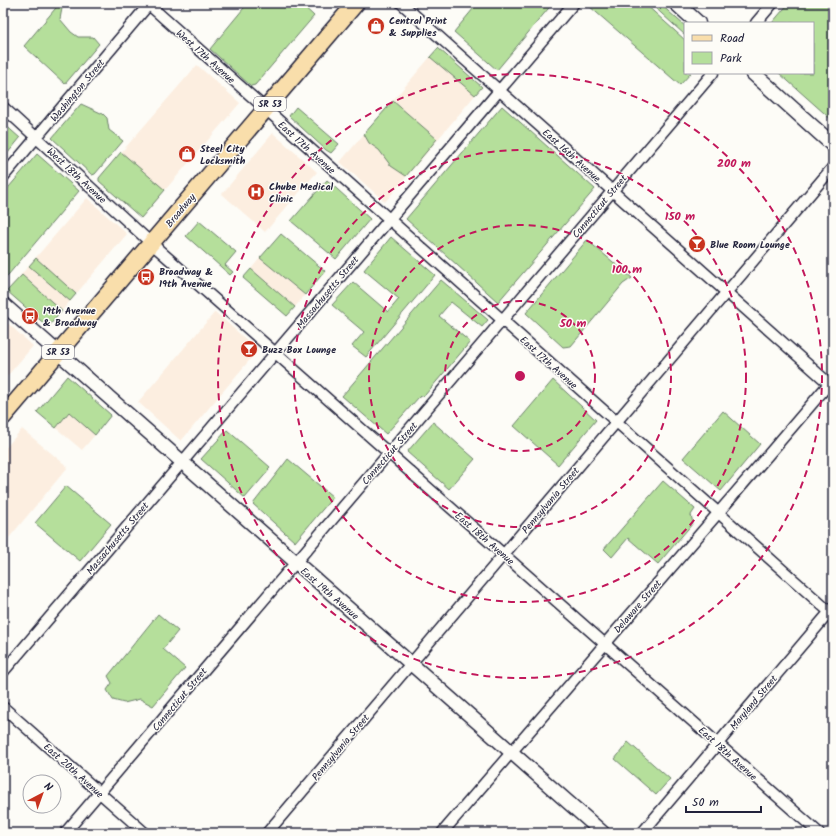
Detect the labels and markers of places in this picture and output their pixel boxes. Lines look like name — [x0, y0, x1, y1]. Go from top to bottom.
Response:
place label: Central Print & Supplies — [389, 13, 448, 41]
shop icon: Central Print & Supplies — [366, 16, 386, 36]
place label: Steel City Locksmith — [200, 141, 246, 169]
shop icon: Steel City Locksmith — [177, 144, 197, 164]
place label: Chube Medical Clinic — [269, 179, 333, 207]
hospital icon: Chube Medical Clinic — [246, 182, 266, 202]
bar icon: Blue Room Lounge — [687, 234, 707, 254]
place label: Blue Room Lounge — [710, 237, 790, 253]
place label: Broadway & 19th Avenue — [159, 264, 213, 292]
bus stop icon: Broadway & 19th Avenue — [136, 267, 156, 287]
place label: 19th Avenue & Broadway — [43, 303, 98, 331]
bus stop icon: 19th Avenue & Broadway — [20, 306, 40, 326]
bar icon: Buzz Box Lounge — [239, 339, 259, 359]
place label: Buzz Box Lounge — [262, 342, 336, 358]
centre of rings — [513, 369, 527, 383]

